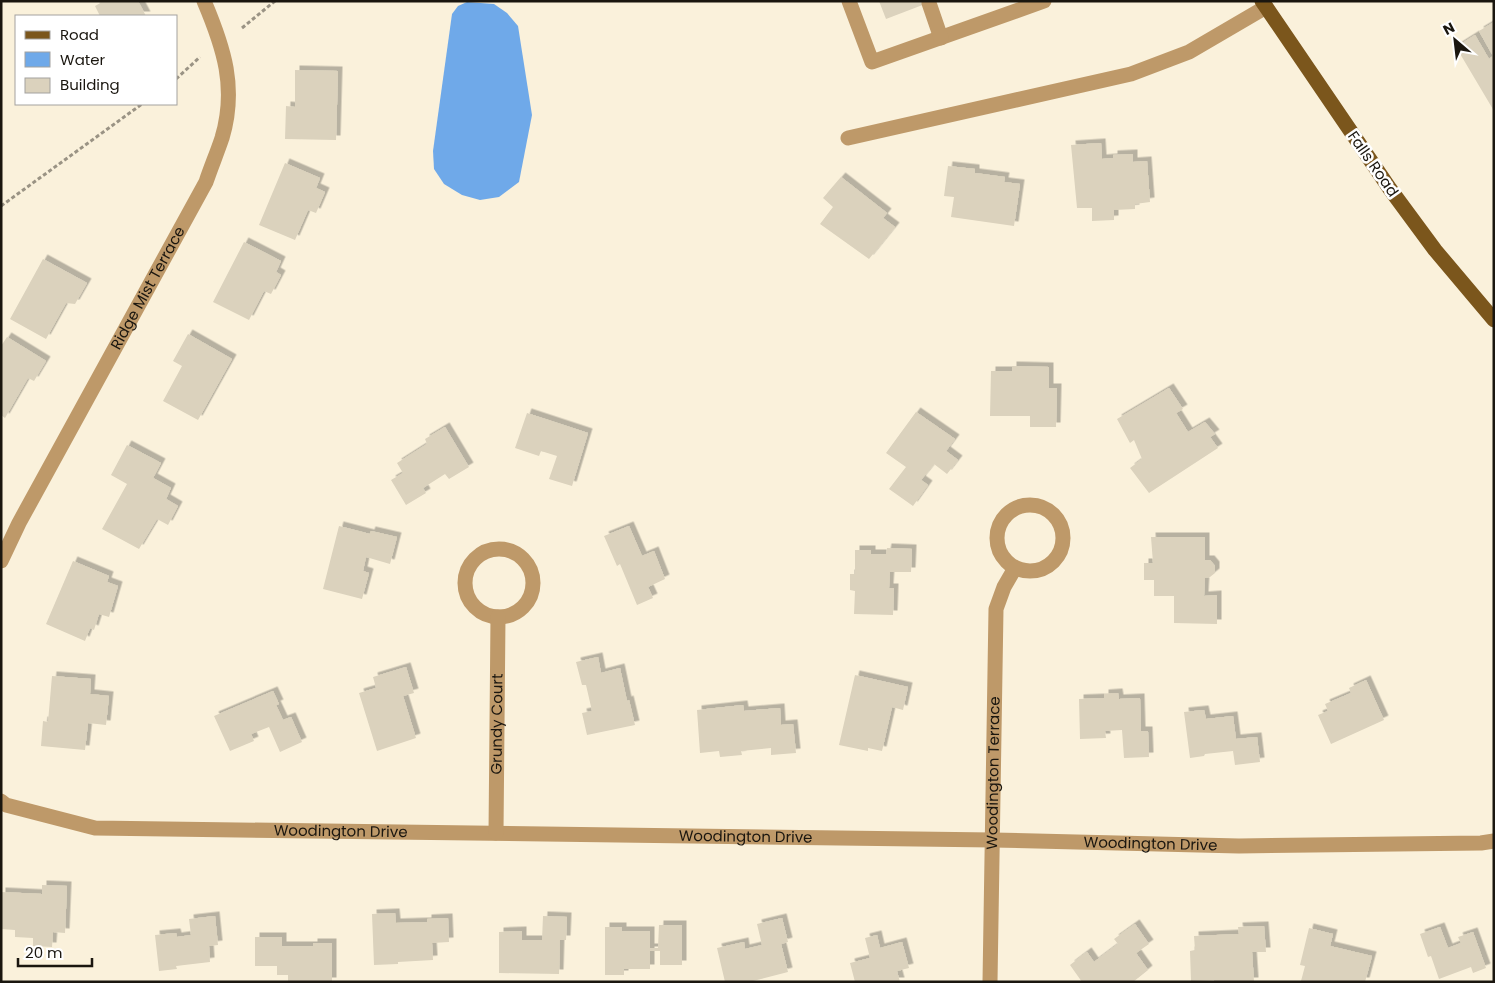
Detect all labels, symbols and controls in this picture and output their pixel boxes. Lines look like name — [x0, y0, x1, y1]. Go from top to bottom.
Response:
legend — [15, 15, 178, 105]
north arrow — [1430, 15, 1480, 65]
text: N — [1440, 17, 1458, 40]
text: Road — [60, 24, 99, 45]
text: Water — [60, 49, 106, 70]
text: Building — [60, 74, 120, 95]
street label: Falls Road — [1343, 127, 1404, 201]
street label: Ridge Mist Terrace — [105, 222, 190, 353]
street label: Grundy Court — [486, 673, 507, 775]
street label: Woodington Terrace — [981, 696, 1005, 850]
street label: Woodington Drive — [274, 819, 408, 842]
street label: Woodington Drive — [679, 825, 813, 848]
street label: Woodington Drive — [1083, 831, 1218, 855]
scale bar — [18, 936, 91, 968]
text: 20 m — [25, 942, 63, 963]

